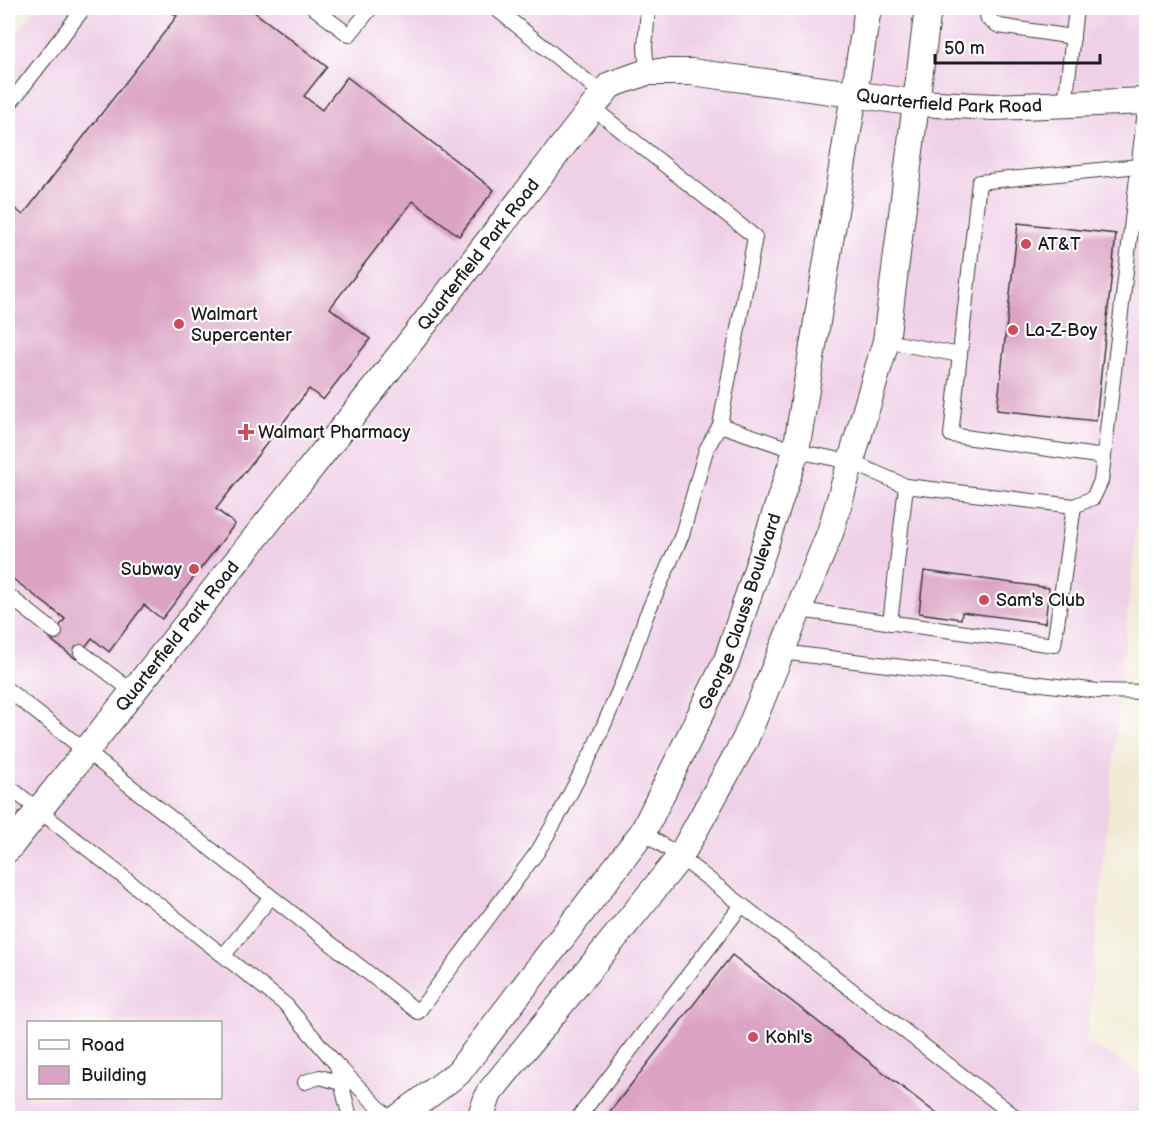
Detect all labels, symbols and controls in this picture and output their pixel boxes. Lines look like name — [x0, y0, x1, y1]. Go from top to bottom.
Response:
scale bar — [935, 27, 1100, 65]
text: 50 m — [944, 38, 985, 59]
street label: Quarterfield Park Road — [855, 84, 1042, 118]
street label: Quarterfield Park Road — [413, 175, 544, 334]
place label: AT&T — [1038, 234, 1081, 255]
marker: AT&T — [1019, 237, 1033, 251]
place label: Walmart Supercenter — [191, 304, 292, 346]
marker: Walmart Supercenter — [172, 317, 186, 331]
place label: La-Z-Boy — [1025, 320, 1098, 341]
marker: La-Z-Boy — [1006, 323, 1020, 337]
place label: Walmart Pharmacy — [258, 422, 411, 443]
marker: Walmart Pharmacy — [239, 425, 253, 439]
street label: George Clauss Boulevard — [694, 511, 785, 713]
street label: Quarterfield Park Road — [111, 557, 243, 716]
place label: Subway — [121, 559, 183, 580]
marker: Subway — [187, 562, 201, 576]
place label: Sam's Club — [996, 590, 1085, 611]
marker: Sam's Club — [977, 593, 991, 607]
legend — [27, 1021, 222, 1099]
place label: Kohl's — [765, 1027, 812, 1048]
marker: Kohl's — [746, 1030, 760, 1044]
text: Road — [81, 1035, 125, 1056]
text: Building — [81, 1065, 147, 1086]

